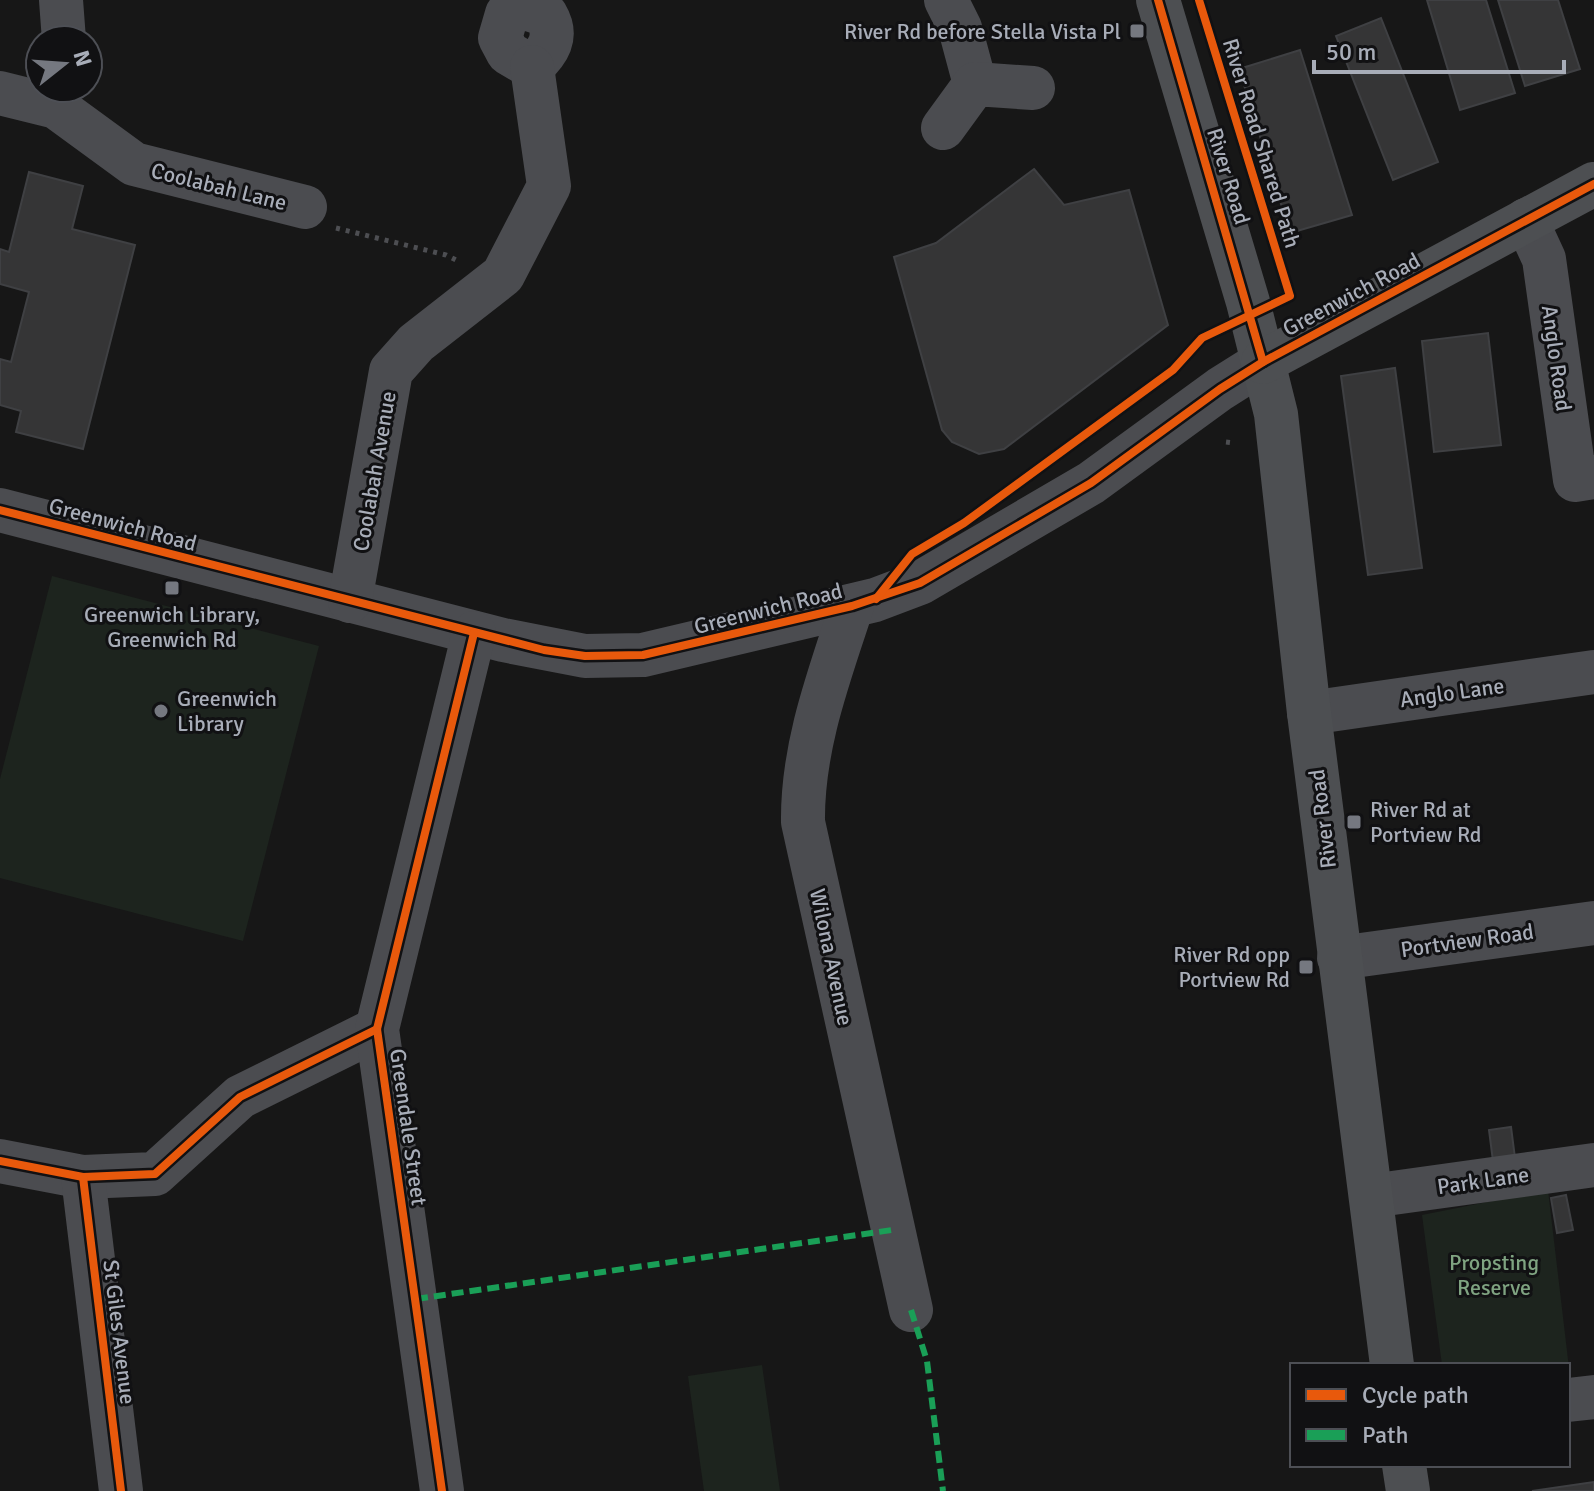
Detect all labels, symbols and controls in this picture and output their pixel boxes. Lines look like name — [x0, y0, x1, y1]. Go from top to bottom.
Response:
place label: River Rd before Stella Vista Pl — [844, 18, 1121, 45]
marker: River Rd before Stella Vista Pl — [1128, 22, 1146, 40]
north arrow — [24, 24, 104, 104]
scale bar — [1314, 24, 1564, 74]
street label: River Road Shared Path — [1218, 35, 1306, 251]
text: 50 m — [1326, 37, 1376, 67]
text: N — [67, 47, 98, 70]
street label: River Road — [1202, 124, 1256, 228]
street label: Coolabah Lane — [148, 157, 289, 216]
street label: Greenwich Road — [1278, 247, 1425, 342]
street label: Anglo Road — [1536, 303, 1577, 413]
street label: Coolabah Avenue — [347, 389, 402, 553]
street label: Greenwich Road — [46, 492, 200, 557]
street label: Greenwich Road — [691, 577, 845, 640]
marker: Greenwich Library, Greenwich Rd — [163, 579, 181, 597]
place label: Greenwich Library, Greenwich Rd — [84, 601, 260, 653]
street label: Anglo Lane — [1398, 672, 1506, 713]
place label: Greenwich Library — [177, 685, 277, 737]
marker: Greenwich Library — [152, 702, 170, 720]
street label: River Road — [1303, 768, 1342, 870]
place label: River Rd at Portview Rd — [1370, 796, 1482, 848]
marker: River Rd at Portview Rd — [1345, 813, 1363, 831]
street label: Wilona Avenue — [804, 886, 859, 1028]
street label: Portview Road — [1399, 918, 1535, 963]
place label: River Rd opp Portview Rd — [1173, 941, 1290, 993]
marker: River Rd opp Portview Rd — [1297, 958, 1315, 976]
street label: Greendale Street — [384, 1047, 433, 1208]
street label: Park Lane — [1435, 1161, 1531, 1200]
park label: Propsting Reserve — [1449, 1249, 1539, 1301]
street label: St Giles Avenue — [97, 1258, 142, 1406]
legend — [1290, 1363, 1570, 1467]
text: Cycle path — [1362, 1380, 1469, 1410]
text: Path — [1362, 1420, 1408, 1450]

